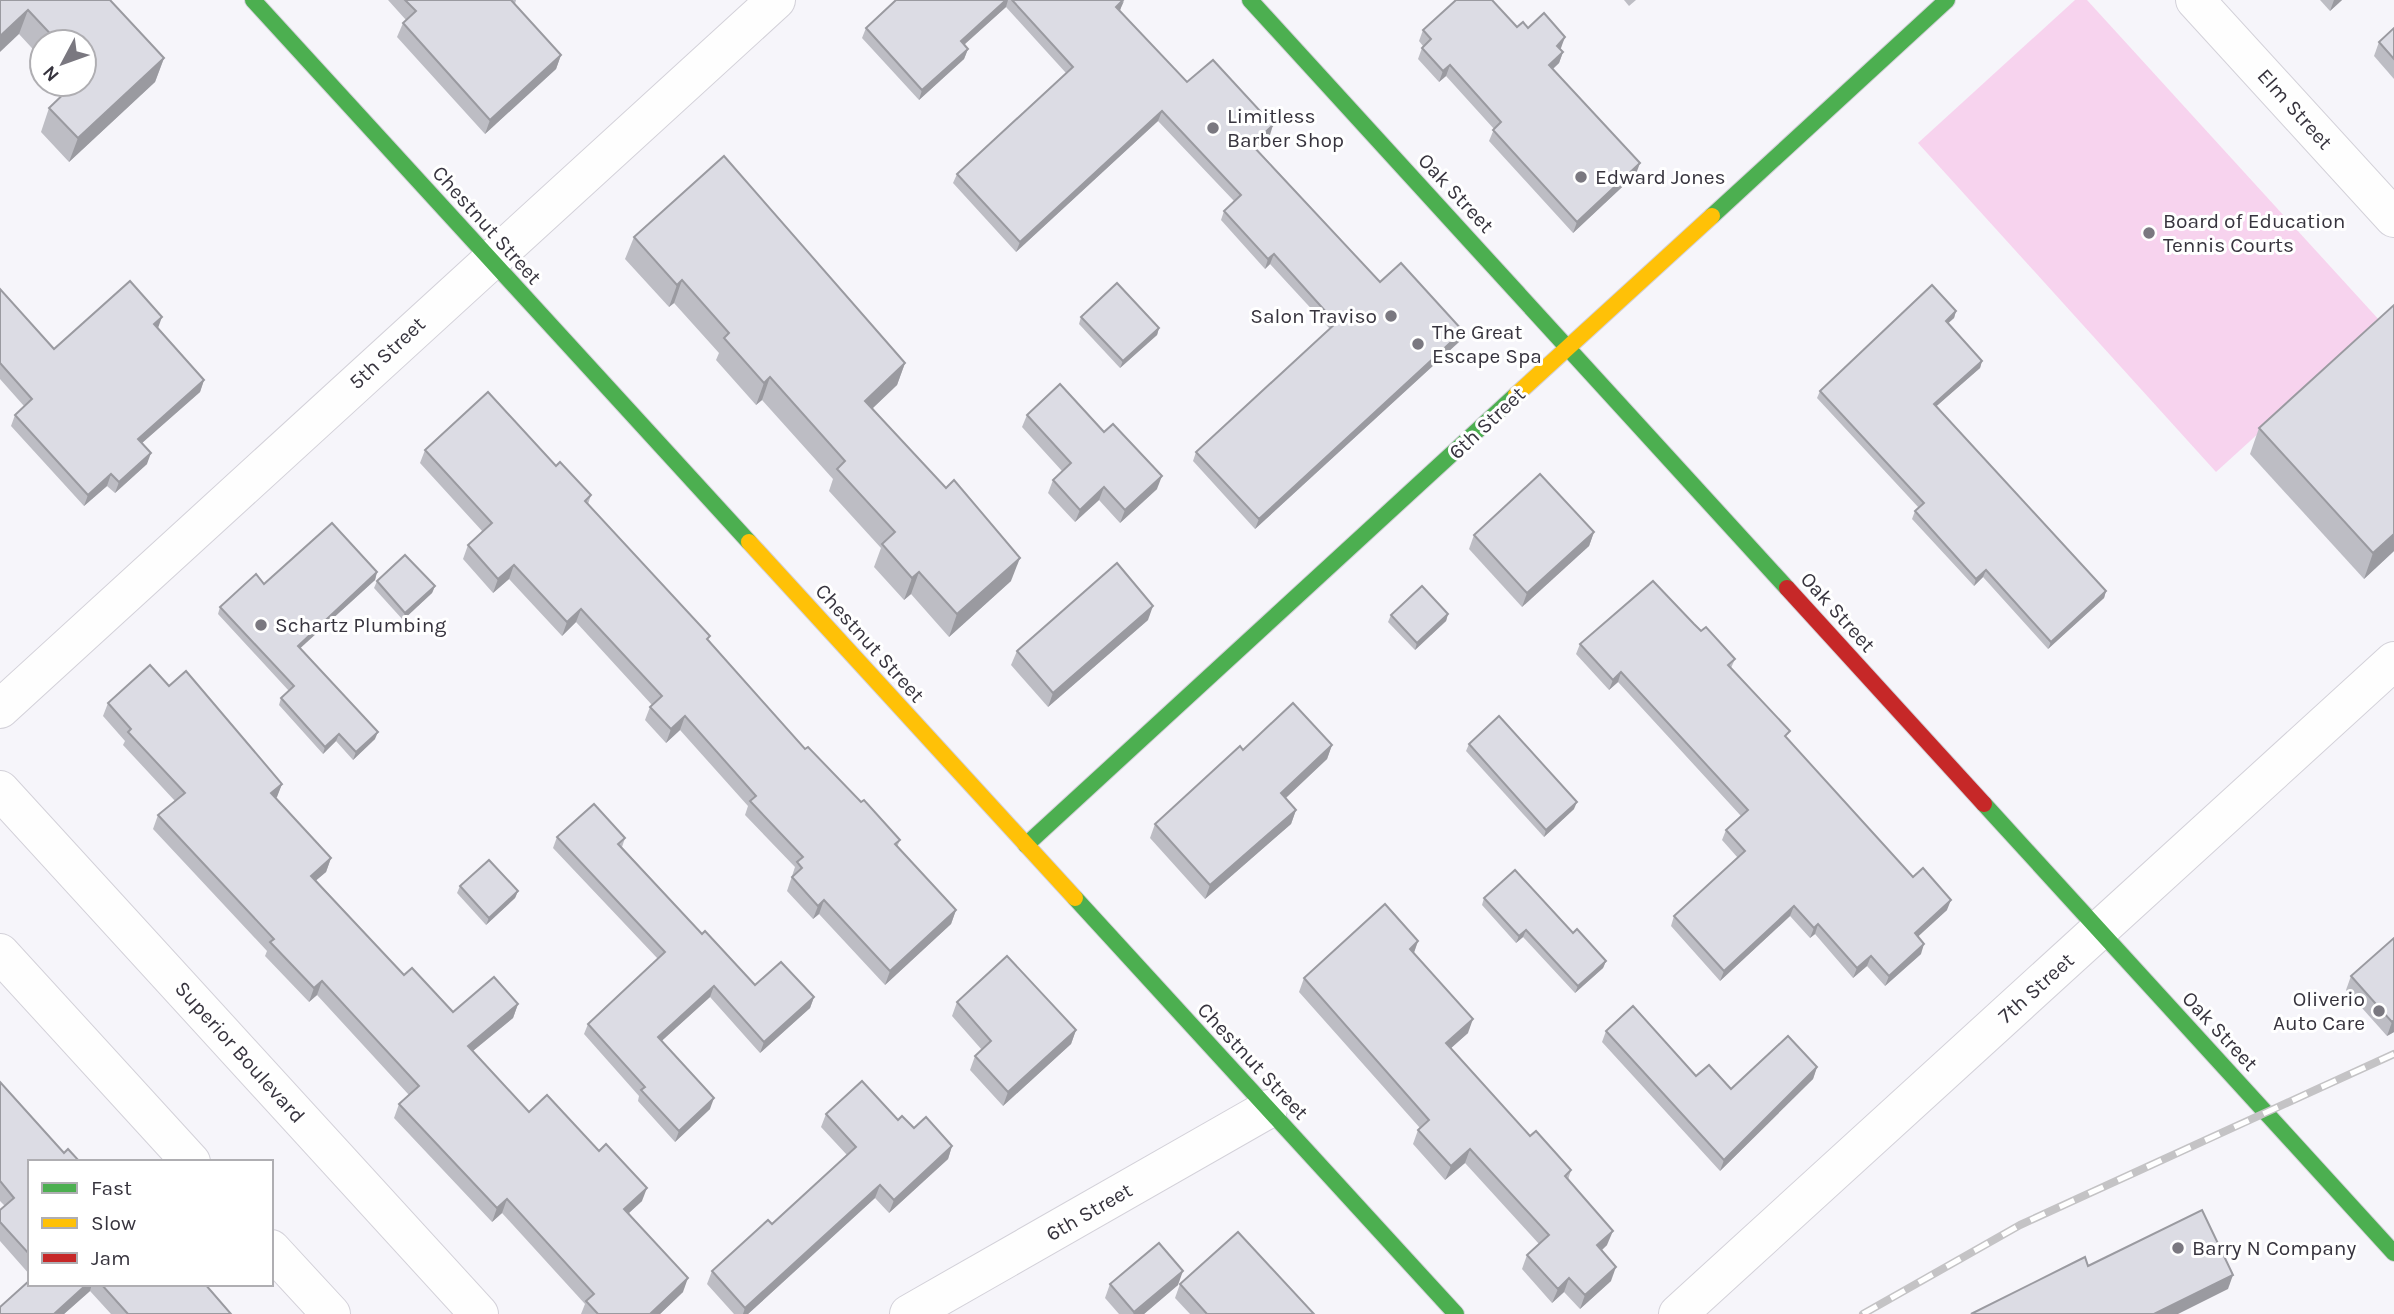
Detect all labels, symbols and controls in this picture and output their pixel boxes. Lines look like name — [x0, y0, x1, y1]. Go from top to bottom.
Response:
north arrow — [28, 28, 98, 98]
text: N — [38, 61, 64, 86]
street label: Elm Street — [2253, 64, 2337, 154]
place label: Limitless Barber Shop — [1227, 104, 1344, 152]
marker: Limitless Barber Shop — [1205, 120, 1221, 136]
street label: Oak Street — [1413, 148, 1499, 238]
street label: Chestnut Street — [428, 161, 547, 289]
place label: Edward Jones — [1595, 165, 1725, 189]
marker: Edward Jones — [1573, 169, 1589, 185]
place label: Board of Education Tennis Courts — [2163, 209, 2345, 257]
marker: Board of Education Tennis Courts — [2141, 225, 2157, 241]
place label: Salon Traviso — [1250, 304, 1377, 328]
marker: Salon Traviso — [1383, 308, 1399, 324]
street label: 5th Street — [344, 312, 430, 394]
place label: The Great Escape Spa — [1432, 320, 1542, 368]
marker: The Great Escape Spa — [1410, 336, 1426, 352]
street label: 6th Street — [1444, 382, 1530, 464]
street label: Oak Street — [1796, 567, 1880, 657]
street label: Chestnut Street — [811, 579, 930, 707]
place label: Schartz Plumbing — [275, 613, 446, 637]
marker: Schartz Plumbing — [253, 617, 269, 633]
street label: 7th Street — [1993, 948, 2079, 1028]
street label: Superior Boulevard — [170, 976, 310, 1128]
street label: Oak Street — [2177, 986, 2263, 1076]
place label: Oliverio Auto Care — [2273, 987, 2365, 1035]
street label: Chestnut Street — [1193, 998, 1313, 1125]
marker: Oliverio Auto Care — [2371, 1003, 2387, 1019]
legend — [28, 1160, 273, 1286]
text: Fast — [91, 1176, 132, 1200]
street label: 6th Street — [1042, 1178, 1136, 1246]
text: Slow — [91, 1211, 136, 1235]
place label: Barry N Company — [2192, 1236, 2356, 1260]
marker: Barry N Company — [2170, 1240, 2186, 1256]
text: Jam — [91, 1246, 131, 1270]

